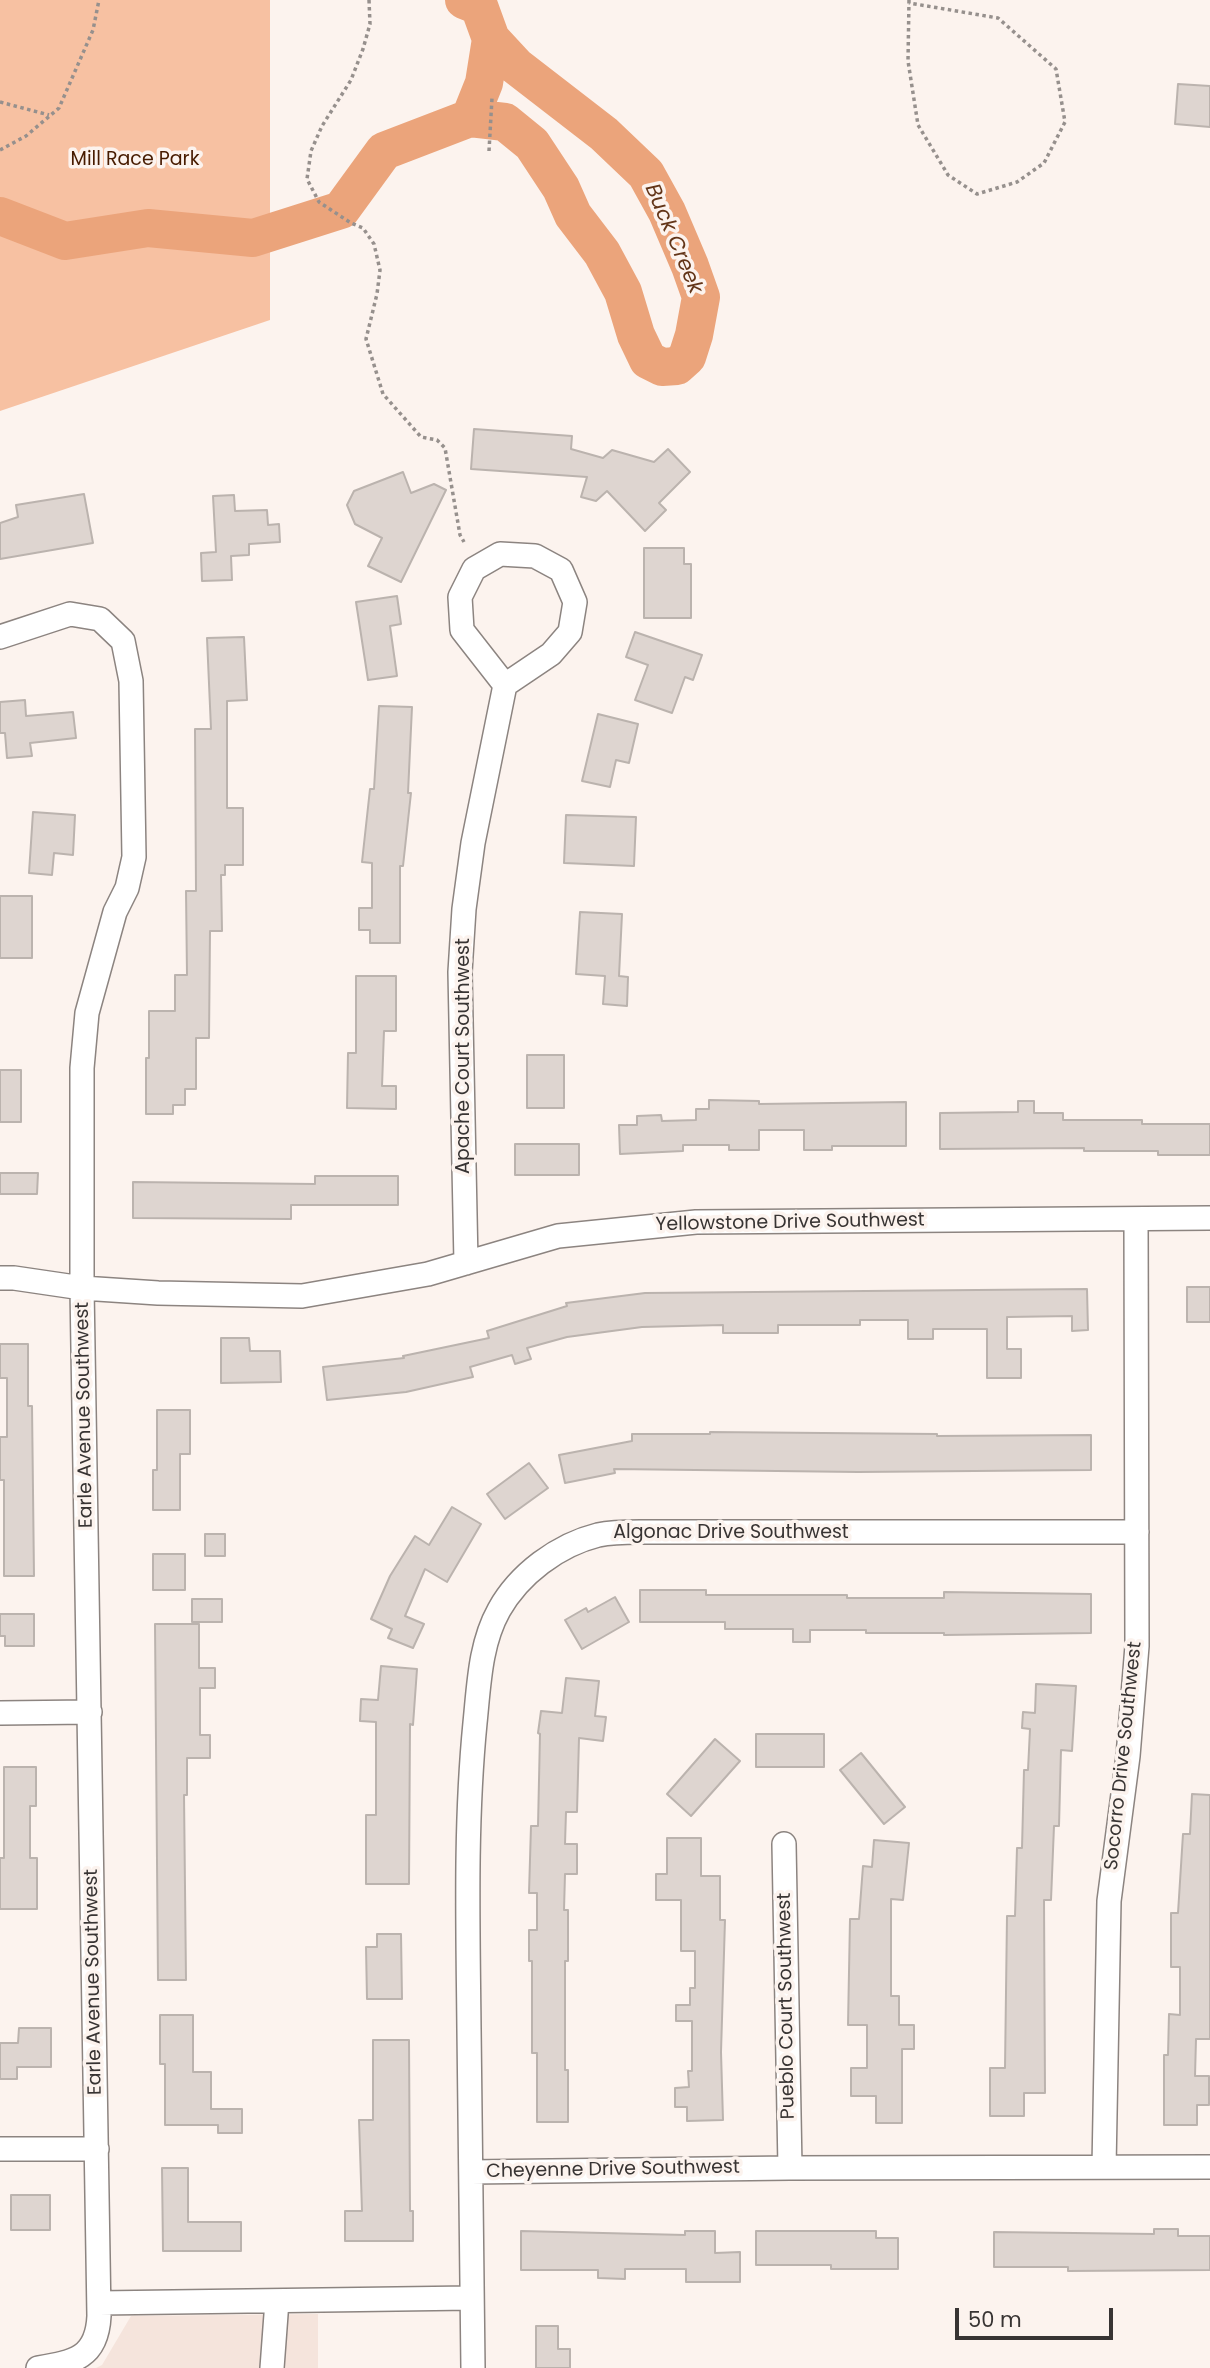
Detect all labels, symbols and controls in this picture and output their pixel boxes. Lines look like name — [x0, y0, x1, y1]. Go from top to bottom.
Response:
park label: Mill Race Park — [71, 149, 199, 171]
water label: Buck Creek — [639, 180, 707, 298]
street label: Apache Court Southwest — [453, 938, 475, 1174]
street label: Yellowstone Drive Southwest — [655, 1209, 925, 1237]
street label: Earle Avenue Southwest — [72, 1302, 98, 1528]
street label: Algonac Drive Southwest — [613, 1522, 849, 1544]
street label: Socorro Drive Southwest — [1101, 1641, 1147, 1871]
street label: Earle Avenue Southwest — [81, 1869, 107, 2095]
street label: Pueblo Court Southwest — [774, 1893, 800, 2119]
street label: Cheyenne Drive Southwest — [486, 2156, 740, 2184]
scale bar — [958, 2294, 1116, 2338]
text: 50 m — [968, 2305, 1022, 2334]

